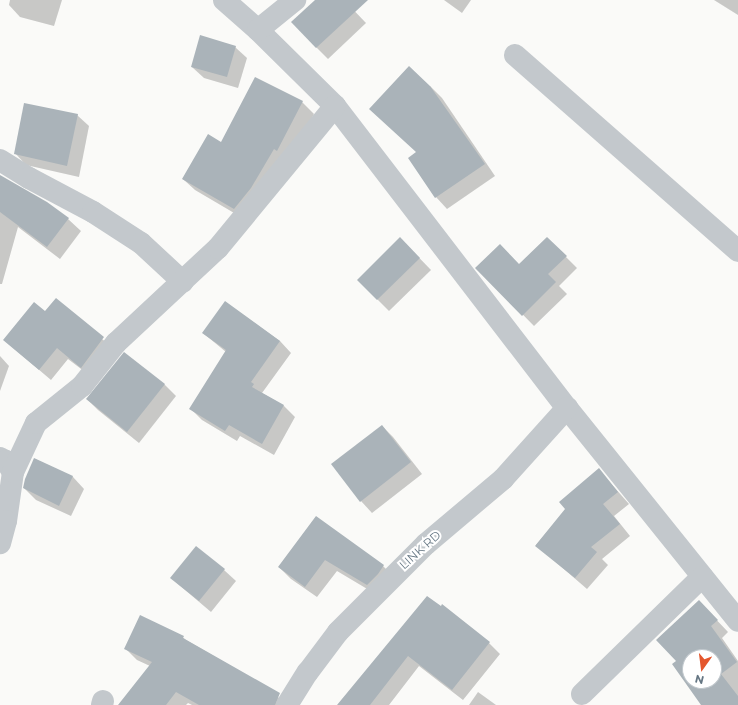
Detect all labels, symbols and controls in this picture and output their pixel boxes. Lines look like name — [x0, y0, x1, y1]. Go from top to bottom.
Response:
street label: LINK RD — [396, 528, 444, 572]
north arrow — [682, 649, 722, 689]
text: N — [693, 672, 705, 688]

